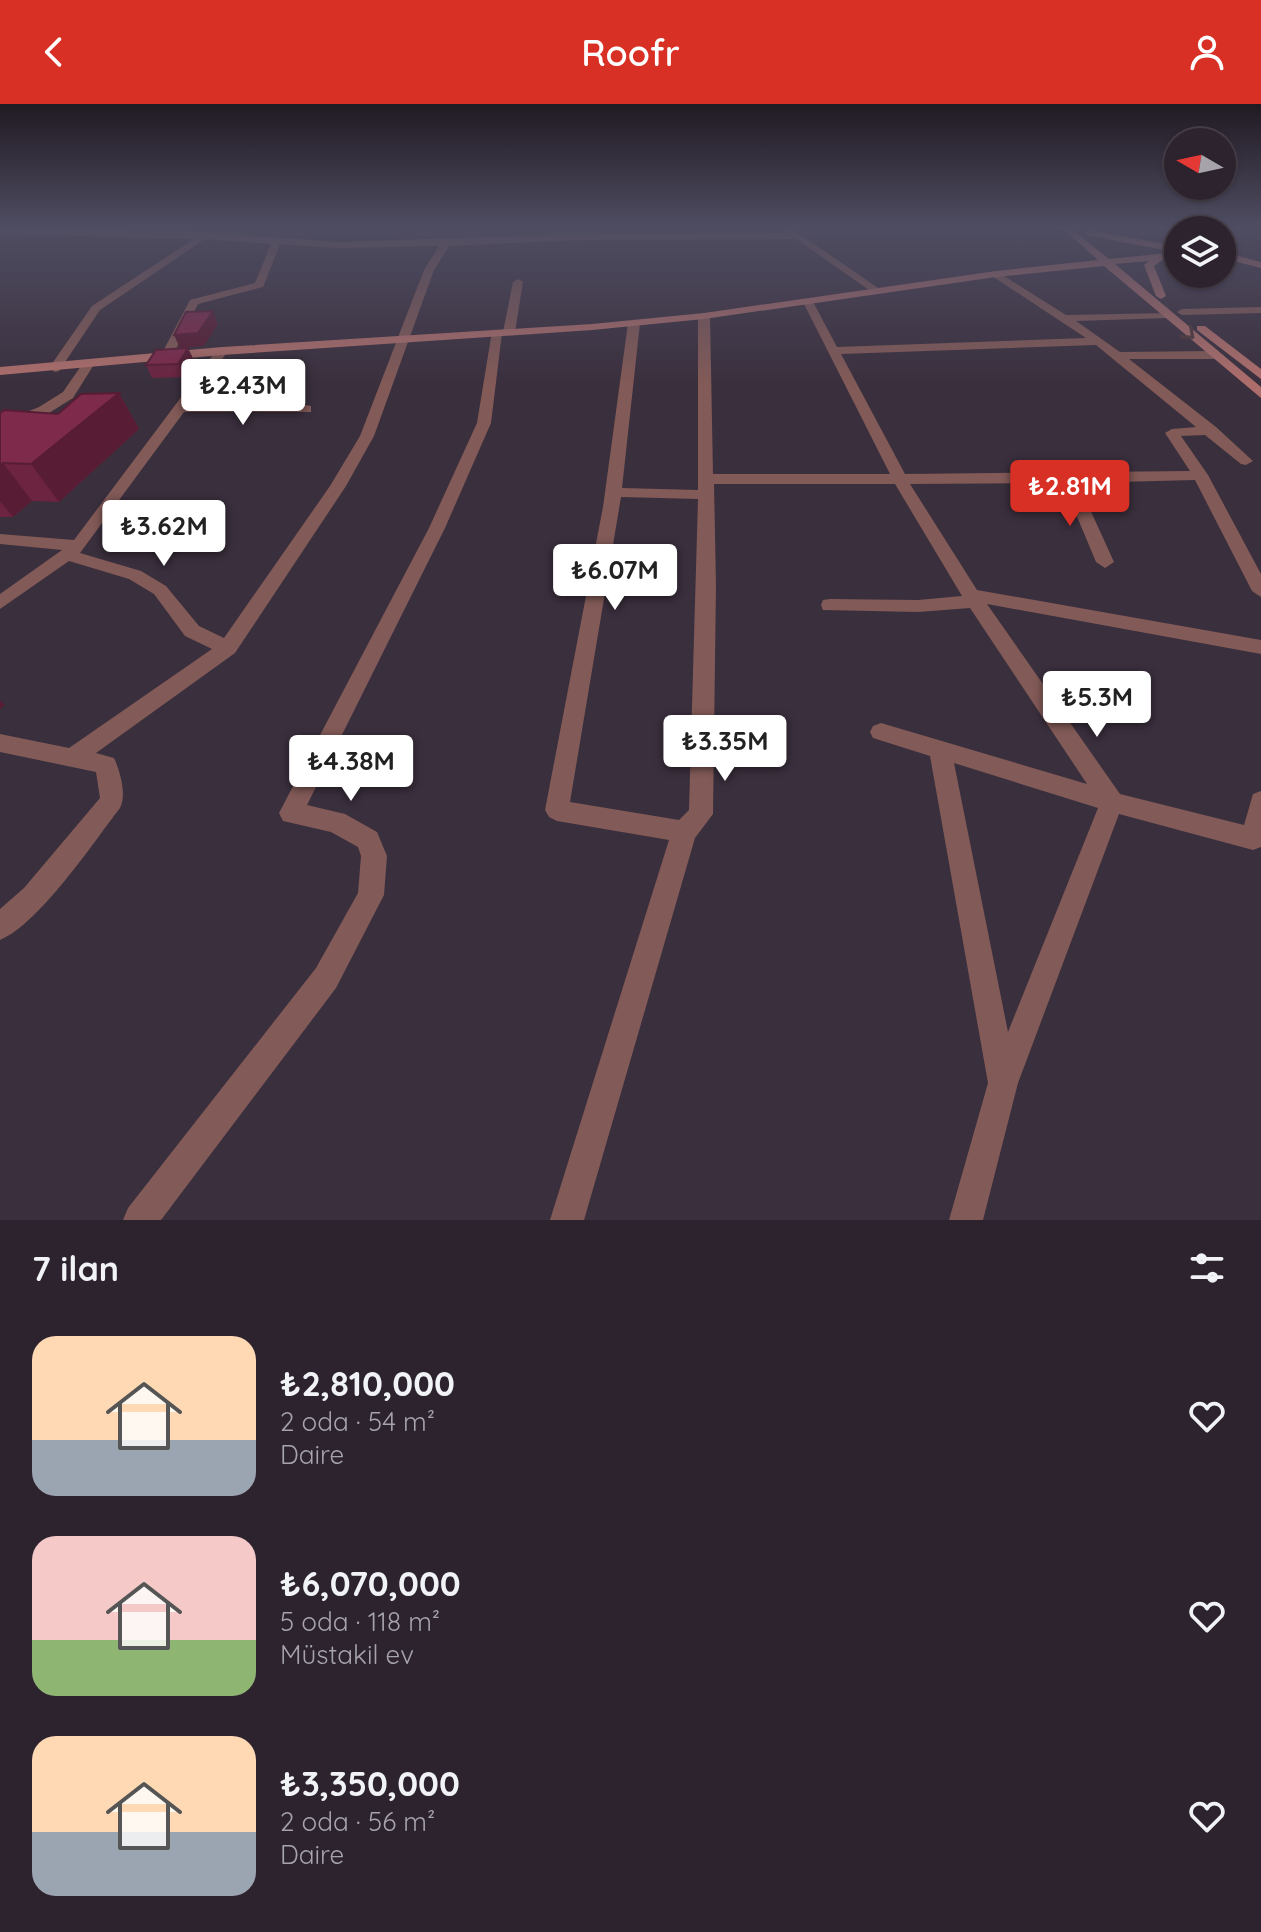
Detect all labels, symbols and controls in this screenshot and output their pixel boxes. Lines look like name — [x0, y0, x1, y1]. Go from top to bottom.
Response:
icon: back — [32, 30, 76, 74]
text: Roofr — [581, 30, 680, 75]
icon: person — [1185, 30, 1229, 74]
north arrow — [1164, 128, 1236, 200]
map controls — [1164, 128, 1236, 288]
button: layers — [1164, 216, 1236, 288]
one-way arrow — [1179, 324, 1194, 339]
pin: ₺2.43M — [178, 359, 308, 427]
text: ₺2.43M — [199, 368, 287, 401]
pin: ₺2.81M — [1005, 460, 1135, 528]
text: ₺2.81M — [1028, 469, 1112, 502]
pin: ₺3.62M — [99, 500, 229, 568]
text: ₺3.62M — [120, 509, 208, 542]
pin: ₺6.07M — [550, 544, 680, 612]
text: ₺6.07M — [571, 553, 659, 586]
pin: ₺5.3M — [1041, 671, 1153, 739]
text: ₺5.3M — [1061, 680, 1133, 713]
pin: ₺3.35M — [660, 715, 790, 783]
text: ₺3.35M — [681, 724, 769, 757]
pin: ₺4.38M — [286, 735, 416, 803]
text: ₺4.38M — [307, 744, 395, 777]
icon: filters — [1185, 1246, 1229, 1290]
text: 7 ilan — [32, 1247, 119, 1290]
text: ₺2,810,000 — [280, 1362, 455, 1405]
icon: home — [96, 1368, 192, 1464]
icon: heart — [1185, 1394, 1229, 1438]
text: 2 oda · 54 m² — [280, 1405, 435, 1438]
text: Daire — [280, 1438, 344, 1471]
text: ₺6,070,000 — [280, 1562, 461, 1605]
icon: home — [96, 1568, 192, 1664]
icon: heart — [1185, 1594, 1229, 1638]
text: 5 oda · 118 m² — [280, 1605, 440, 1638]
text: Müstakil ev — [280, 1638, 414, 1671]
text: ₺3,350,000 — [280, 1762, 460, 1805]
icon: home — [96, 1768, 192, 1864]
icon: heart — [1185, 1794, 1229, 1838]
text: 2 oda · 56 m² — [280, 1805, 435, 1838]
text: Daire — [280, 1838, 344, 1871]

